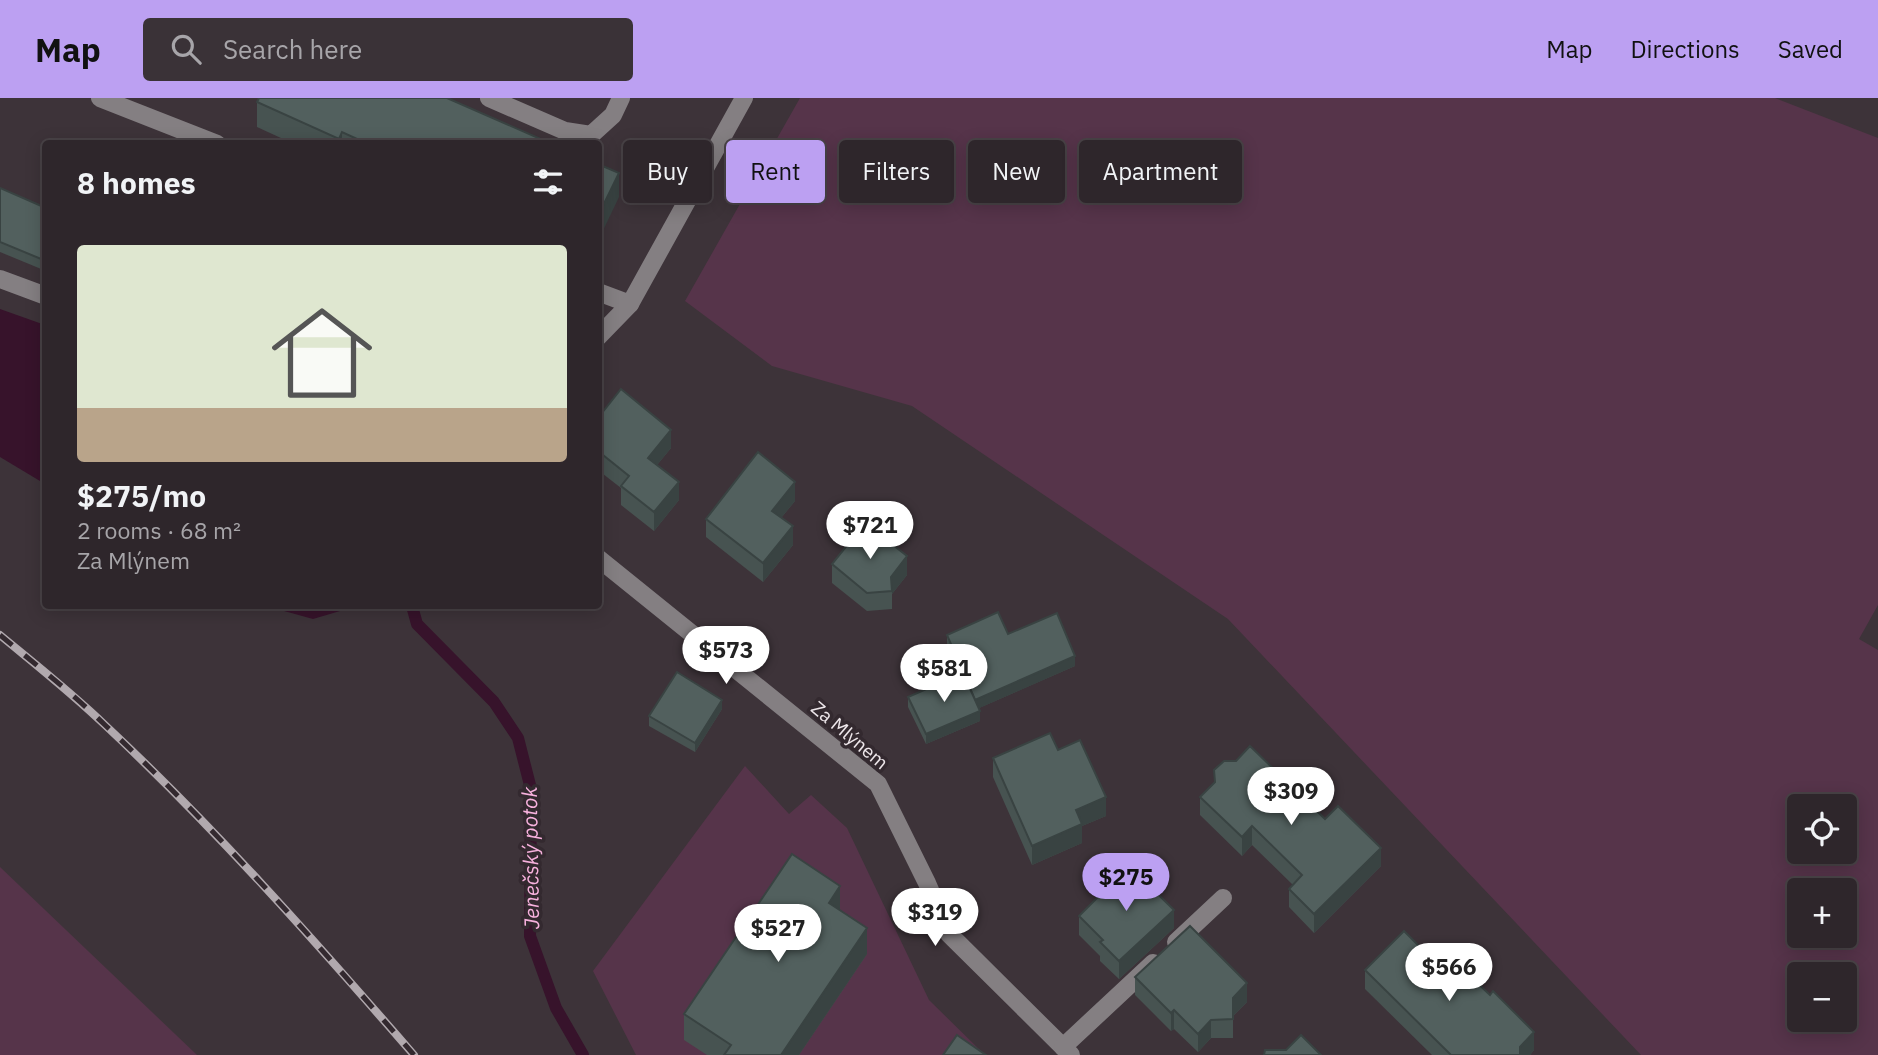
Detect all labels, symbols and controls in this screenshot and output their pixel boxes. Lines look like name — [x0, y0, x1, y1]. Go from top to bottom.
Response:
search box — [143, 18, 633, 81]
text: Map — [35, 28, 101, 71]
icon: search — [167, 30, 205, 68]
text: Search here — [223, 32, 362, 66]
text: Map — [1546, 33, 1592, 65]
text: Directions — [1630, 33, 1740, 65]
text: Saved — [1778, 33, 1843, 65]
chip: Buy — [623, 140, 712, 203]
chip: Rent — [726, 140, 825, 203]
chip: Filters — [839, 140, 954, 203]
chip: New — [968, 140, 1065, 203]
chip: Apartment — [1079, 140, 1242, 203]
text: 8 homes — [77, 163, 196, 202]
icon: filters — [529, 163, 567, 201]
icon: home — [259, 290, 385, 416]
text: $275/mo — [77, 476, 206, 515]
pin: $721 — [829, 502, 911, 561]
text: $721 — [842, 509, 898, 539]
text: 2 rooms · 68 m² — [77, 515, 241, 545]
text: Za Mlýnem — [77, 545, 190, 575]
pin: $573 — [685, 626, 767, 686]
text: $573 — [698, 634, 754, 664]
pin: $581 — [903, 644, 985, 704]
text: $581 — [916, 652, 972, 682]
street label: Za Mlýnem — [807, 696, 893, 774]
pin: $309 — [1250, 768, 1332, 827]
text: $309 — [1263, 775, 1319, 805]
water label: Jenečský potok — [515, 785, 545, 929]
map controls — [1787, 794, 1857, 1032]
button: locate — [1787, 794, 1857, 864]
pin: $275 — [1085, 854, 1167, 913]
text: $275 — [1098, 861, 1154, 891]
button: + — [1787, 878, 1857, 948]
pin: $319 — [894, 888, 976, 948]
text: $319 — [907, 896, 963, 926]
pin: $527 — [737, 904, 819, 964]
text: $527 — [750, 912, 806, 942]
pin: $566 — [1408, 944, 1490, 1003]
text: $566 — [1421, 951, 1477, 981]
button: − — [1787, 962, 1857, 1032]

